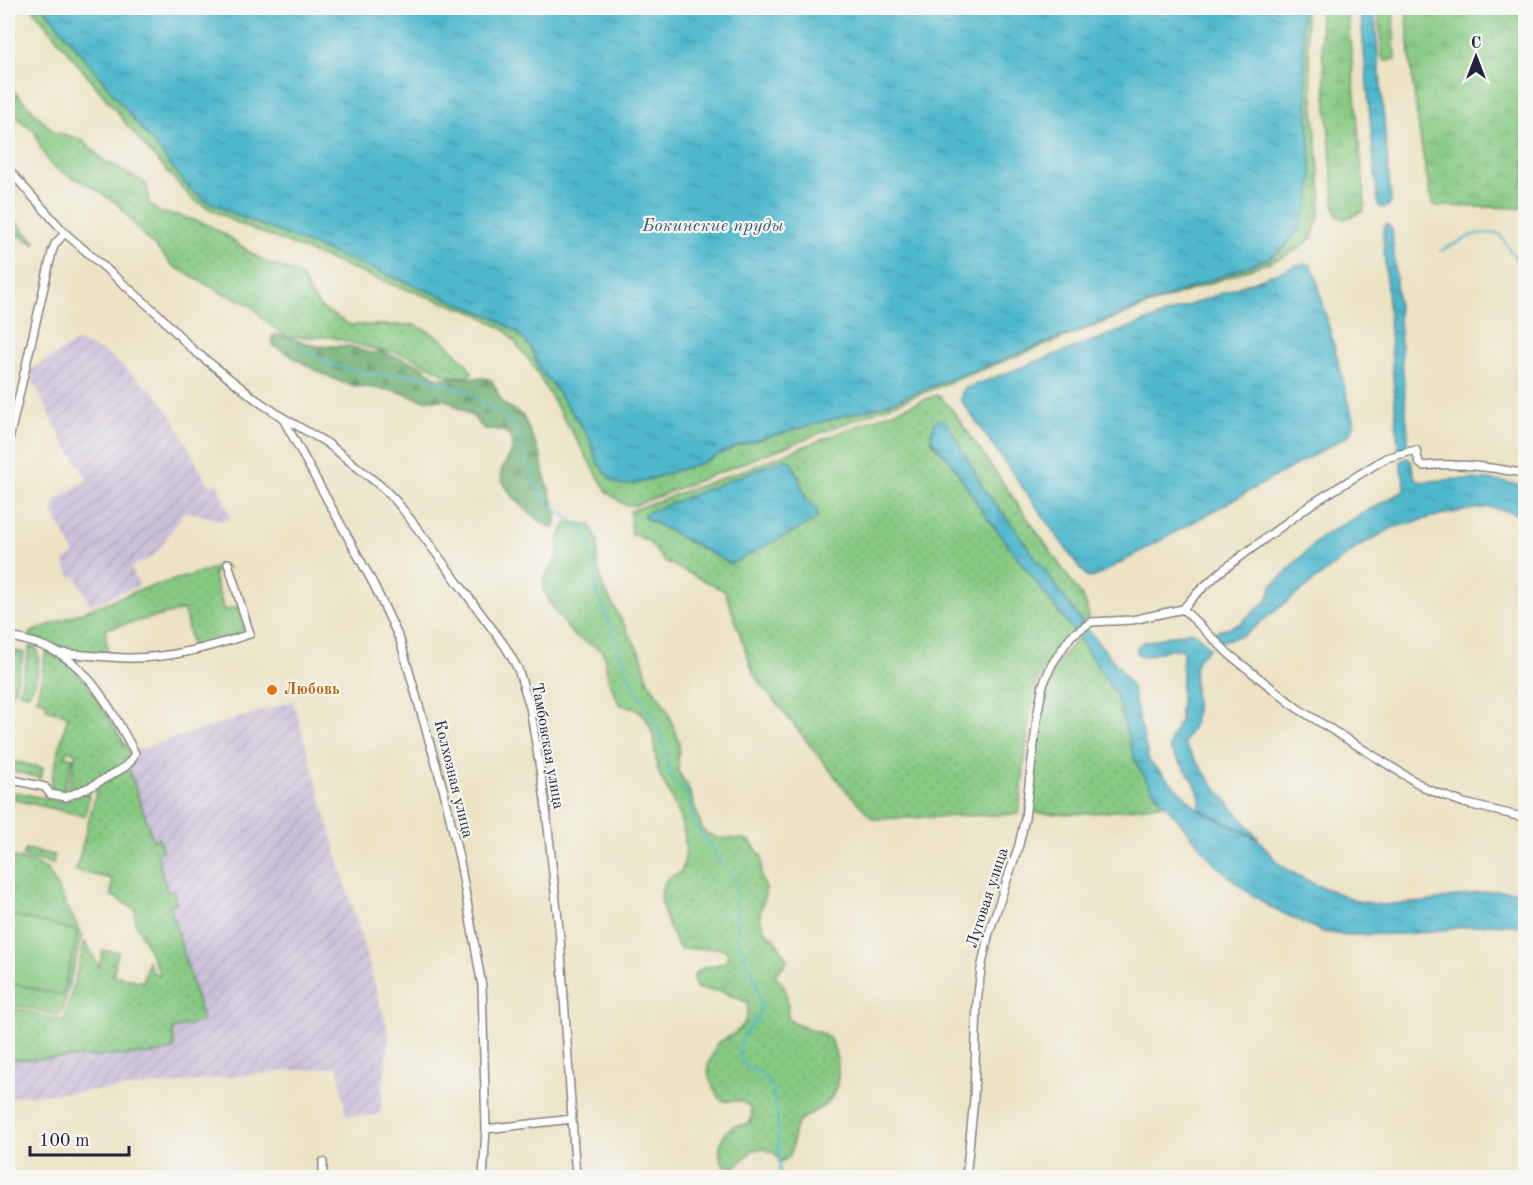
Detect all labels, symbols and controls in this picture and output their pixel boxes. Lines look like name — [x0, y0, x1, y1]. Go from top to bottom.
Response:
north arrow — [1446, 27, 1506, 87]
text: С — [1471, 36, 1481, 52]
water label: Бокинские пруды — [642, 217, 783, 235]
place label: Любовь — [284, 682, 340, 698]
street label: Тамбовская улица — [528, 682, 566, 810]
marker: Любовь — [265, 683, 279, 697]
street label: Колхозная улица — [431, 718, 475, 840]
street label: Луговая улица — [964, 846, 1012, 950]
scale bar — [30, 1119, 129, 1157]
text: 100 m — [39, 1132, 90, 1150]

